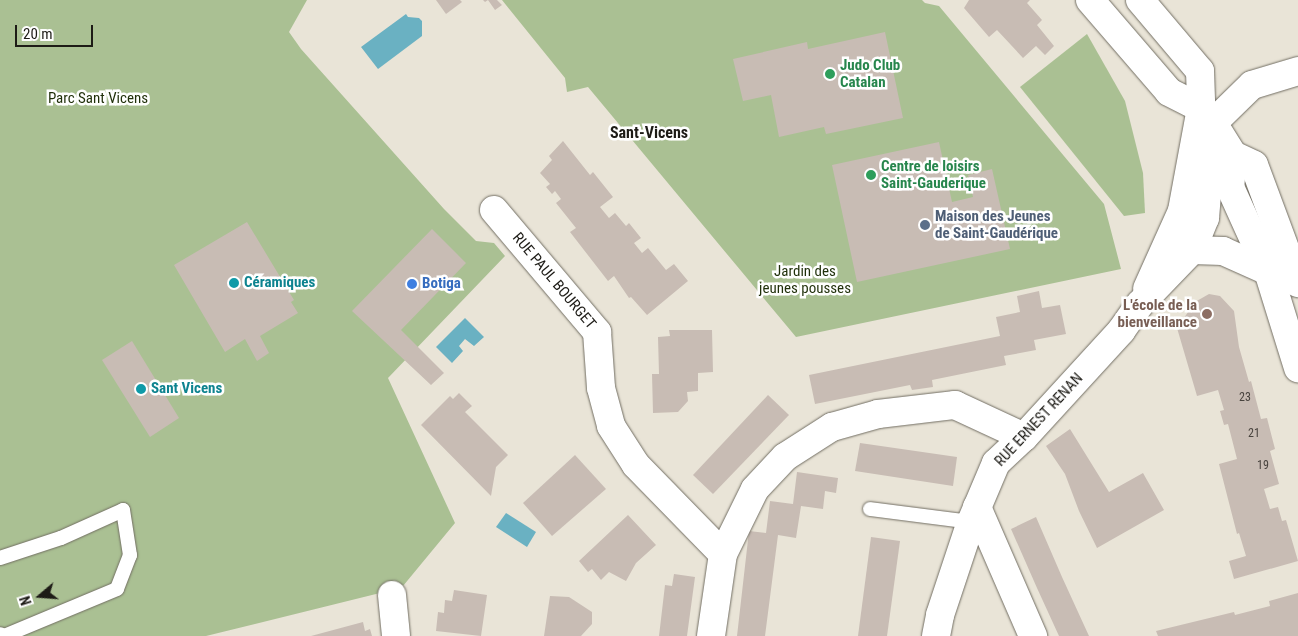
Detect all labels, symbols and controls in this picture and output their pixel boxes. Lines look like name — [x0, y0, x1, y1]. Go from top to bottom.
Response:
scale bar — [18, 15, 95, 47]
text: 20 m — [23, 25, 53, 43]
place label: Judo Club Catalan — [840, 56, 900, 91]
marker: Judo Club Catalan — [824, 68, 836, 80]
park label: Parc Sant Vicens — [48, 90, 148, 108]
district label: Sant-Vicens — [610, 123, 688, 143]
place label: Centre de loisirs Saint-Gauderique — [881, 157, 986, 192]
marker: Centre de loisirs Saint-Gauderique — [865, 169, 877, 181]
place label: Maison des Jeunes de Saint-Gaudérique — [935, 207, 1058, 242]
marker: Maison des Jeunes de Saint-Gaudérique — [919, 219, 931, 231]
street label: RUE PAUL BOURGET — [509, 229, 599, 333]
park label: Jardin des jeunes pousses — [759, 262, 851, 297]
place label: Céramiques — [244, 274, 315, 292]
place label: Botiga — [422, 275, 461, 293]
marker: Céramiques — [228, 277, 240, 289]
marker: Botiga — [406, 278, 418, 290]
place label: L'école de la bienveillance — [1118, 296, 1197, 331]
marker: L'école de la bienveillance — [1201, 308, 1213, 320]
street label: RUE ERNEST RENAN — [991, 370, 1087, 470]
place label: Sant Vicens — [151, 380, 222, 398]
marker: Sant Vicens — [135, 383, 147, 395]
house number: 23 — [1239, 391, 1251, 405]
house number: 21 — [1248, 427, 1260, 441]
house number: 19 — [1257, 459, 1269, 473]
north arrow — [15, 571, 65, 621]
text: N — [17, 594, 35, 607]

